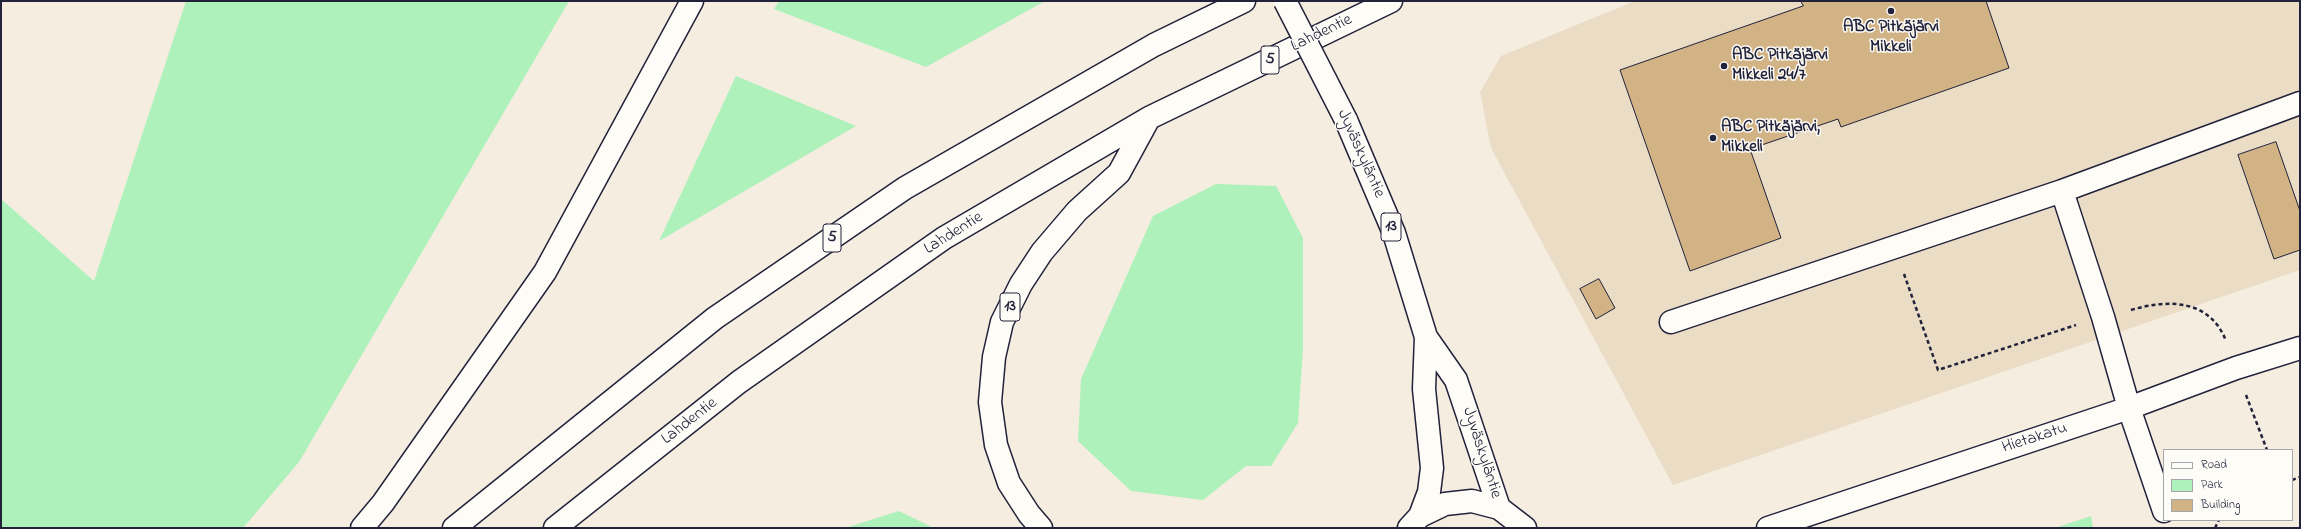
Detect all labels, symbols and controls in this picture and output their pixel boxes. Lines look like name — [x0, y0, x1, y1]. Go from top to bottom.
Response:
marker: ABC Pitkäjärvi Mikkeli — [1886, 6, 1896, 16]
street label: Lahdentie — [1288, 10, 1356, 58]
place label: ABC Pitkäjärvi Mikkeli — [1843, 18, 1939, 58]
road number: 5 — [1261, 46, 1279, 74]
place label: ABC Pitkäjärvi Mikkeli 24/7 — [1732, 46, 1828, 86]
marker: ABC Pitkäjärvi Mikkeli 24/7 — [1719, 61, 1729, 71]
street label: Jyväskyläntie — [1331, 107, 1389, 201]
place label: ABC Pitkäjärvi, Mikkeli — [1721, 118, 1820, 158]
marker: ABC Pitkäjärvi, Mikkeli — [1708, 133, 1718, 143]
street label: Lahdentie — [921, 208, 987, 260]
road number: 13 — [1381, 213, 1401, 241]
road number: 5 — [823, 224, 841, 252]
road number: 13 — [1000, 293, 1020, 321]
street label: Lahdentie — [658, 394, 722, 450]
street label: Jyväskyläntie — [1457, 405, 1505, 501]
street label: Hietakatu — [2000, 419, 2070, 459]
legend — [2163, 449, 2293, 521]
text: Road — [2201, 456, 2227, 474]
text: Park — [2201, 476, 2223, 494]
text: Building — [2201, 496, 2240, 514]

